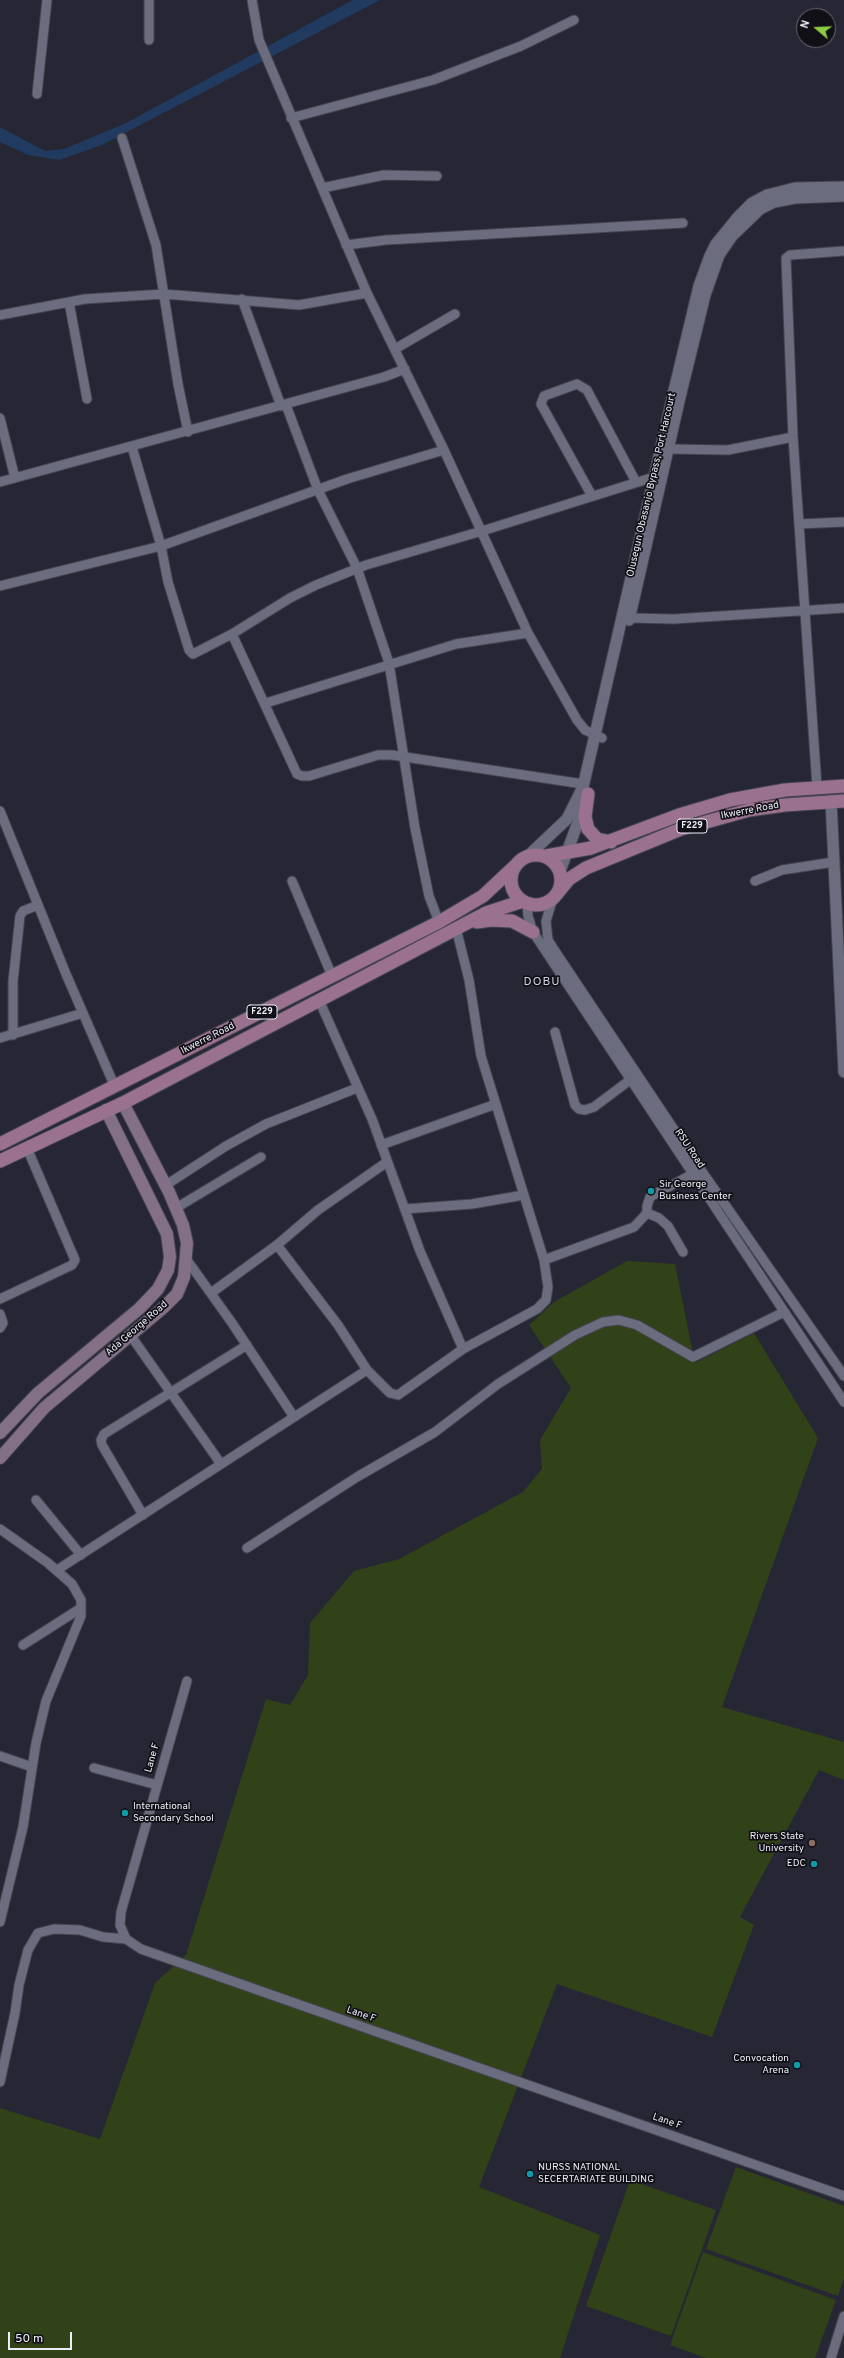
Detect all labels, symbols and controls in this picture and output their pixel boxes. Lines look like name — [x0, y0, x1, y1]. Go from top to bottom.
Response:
north arrow — [796, 8, 836, 48]
text: N — [798, 18, 814, 30]
street label: Olusegun Obasanjo Bypass, Port Harcourt — [625, 392, 679, 578]
street label: Ikwerre Road — [720, 799, 780, 823]
road number: F229 — [677, 819, 707, 833]
district label: DOBU — [524, 976, 560, 990]
road number: F229 — [247, 1005, 277, 1019]
street label: Ikwerre Road — [179, 1020, 237, 1058]
street label: RSU Road — [671, 1127, 707, 1171]
place label: Sir George Business Center — [659, 1179, 732, 1202]
marker: Sir George Business Center — [646, 1186, 656, 1196]
street label: Ada George Road — [104, 1299, 170, 1359]
street label: Lane F — [143, 1742, 163, 1774]
place label: International Secondary School — [133, 1801, 214, 1824]
marker: International Secondary School — [120, 1808, 130, 1818]
place label: Rivers State University — [750, 1831, 804, 1854]
marker: Rivers State University — [807, 1838, 817, 1848]
place label: EDC — [787, 1858, 806, 1870]
marker: EDC — [809, 1859, 819, 1869]
street label: Lane F — [345, 2004, 377, 2026]
place label: Convocation Arena — [733, 2053, 789, 2076]
marker: Convocation Arena — [792, 2060, 802, 2070]
street label: Lane F — [651, 2111, 683, 2133]
place label: NURSS NATIONAL SECERTARIATE BUILDING — [538, 2162, 654, 2186]
marker: NURSS NATIONAL SECERTARIATE BUILDING — [525, 2169, 535, 2179]
scale bar — [10, 2324, 74, 2350]
text: 50 m — [15, 2331, 43, 2347]

